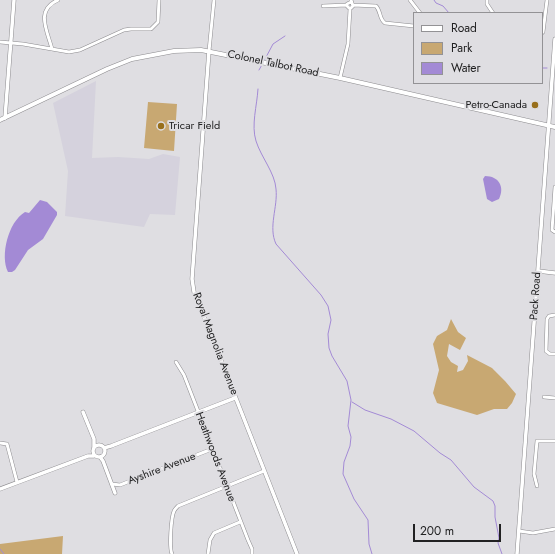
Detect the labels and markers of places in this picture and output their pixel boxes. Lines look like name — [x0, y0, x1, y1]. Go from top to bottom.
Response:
place label: Petro-Canada — [466, 98, 527, 112]
marker: Petro-Canada — [530, 100, 540, 110]
place label: Tricar Field — [169, 119, 220, 133]
marker: Tricar Field — [156, 121, 166, 131]

